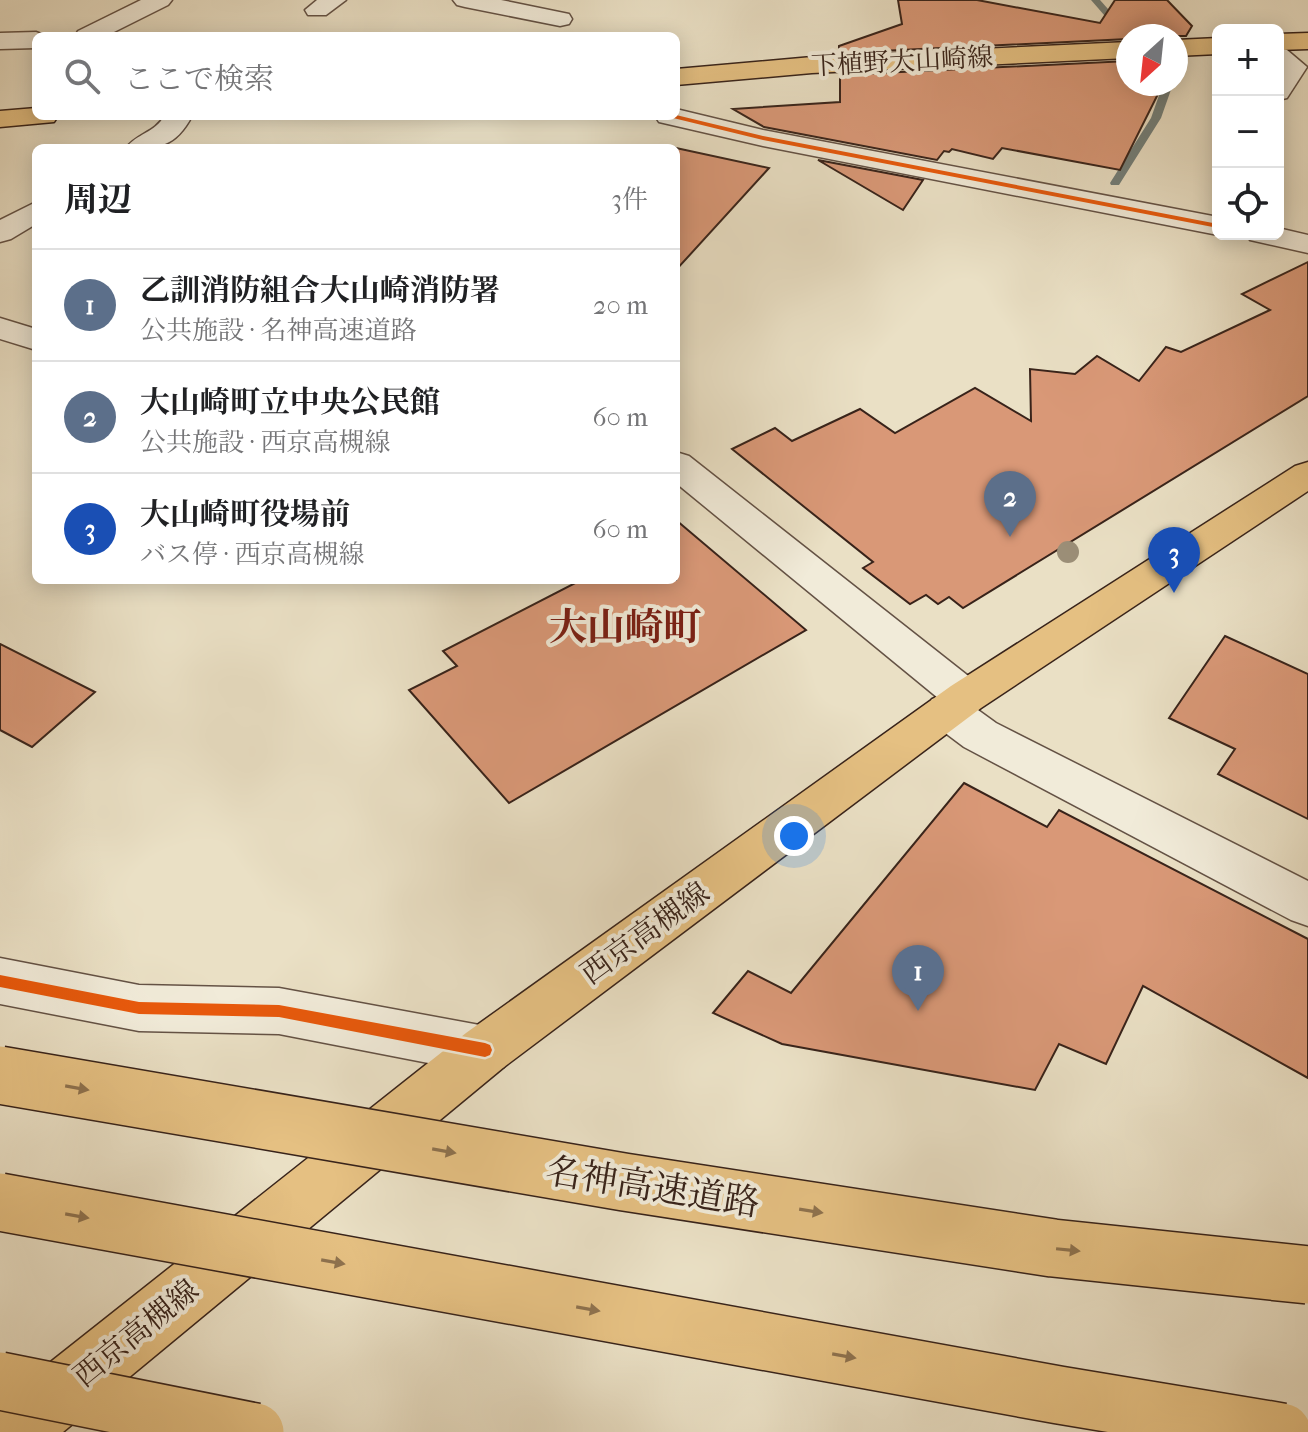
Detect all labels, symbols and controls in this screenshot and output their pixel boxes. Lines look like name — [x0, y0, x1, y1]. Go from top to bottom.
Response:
north arrow — [1116, 24, 1188, 96]
map controls — [1212, 24, 1284, 240]
button: + — [1212, 24, 1284, 96]
search box — [32, 32, 680, 120]
street label: 下植野大山崎線 — [810, 41, 994, 82]
icon: search — [60, 54, 104, 98]
text: ここで検索 — [124, 62, 274, 97]
button: − — [1212, 96, 1284, 168]
button: locate — [1212, 168, 1284, 240]
text: 周辺 — [64, 180, 132, 220]
text: 3件 — [611, 184, 648, 215]
text: 乙訓消防組合大山崎消防署 — [140, 273, 500, 308]
text: 1 — [85, 290, 95, 321]
text: 20 m — [593, 290, 648, 321]
text: 公共施設 · 名神高速道路 — [140, 315, 416, 346]
text: 大山崎町立中央公民館 — [140, 385, 440, 420]
text: 2 — [83, 402, 97, 433]
text: 60 m — [592, 402, 648, 433]
text: 公共施設 · 西京高槻線 — [140, 427, 390, 458]
pin: 2 — [984, 471, 1036, 537]
text: 大山崎町役場前 — [140, 497, 350, 532]
text: 3 — [85, 514, 95, 545]
text: 60 m — [592, 514, 648, 545]
pin: 3 — [1148, 527, 1200, 593]
text: バス停 · 西京高槻線 — [140, 539, 364, 570]
district label: 大山崎町 — [549, 605, 701, 650]
your location — [774, 816, 814, 856]
street label: 西京高槻線 — [574, 875, 716, 992]
pin: 1 — [892, 945, 944, 1011]
one-way arrow — [65, 1083, 90, 1095]
one-way arrow — [431, 1146, 456, 1158]
street label: 名神高速道路 — [543, 1149, 763, 1225]
one-way arrow — [799, 1205, 824, 1218]
one-way arrow — [65, 1210, 90, 1222]
one-way arrow — [1056, 1243, 1081, 1256]
one-way arrow — [320, 1257, 345, 1269]
street label: 西京高槻線 — [67, 1273, 206, 1394]
one-way arrow — [576, 1304, 601, 1316]
one-way arrow — [832, 1350, 857, 1362]

